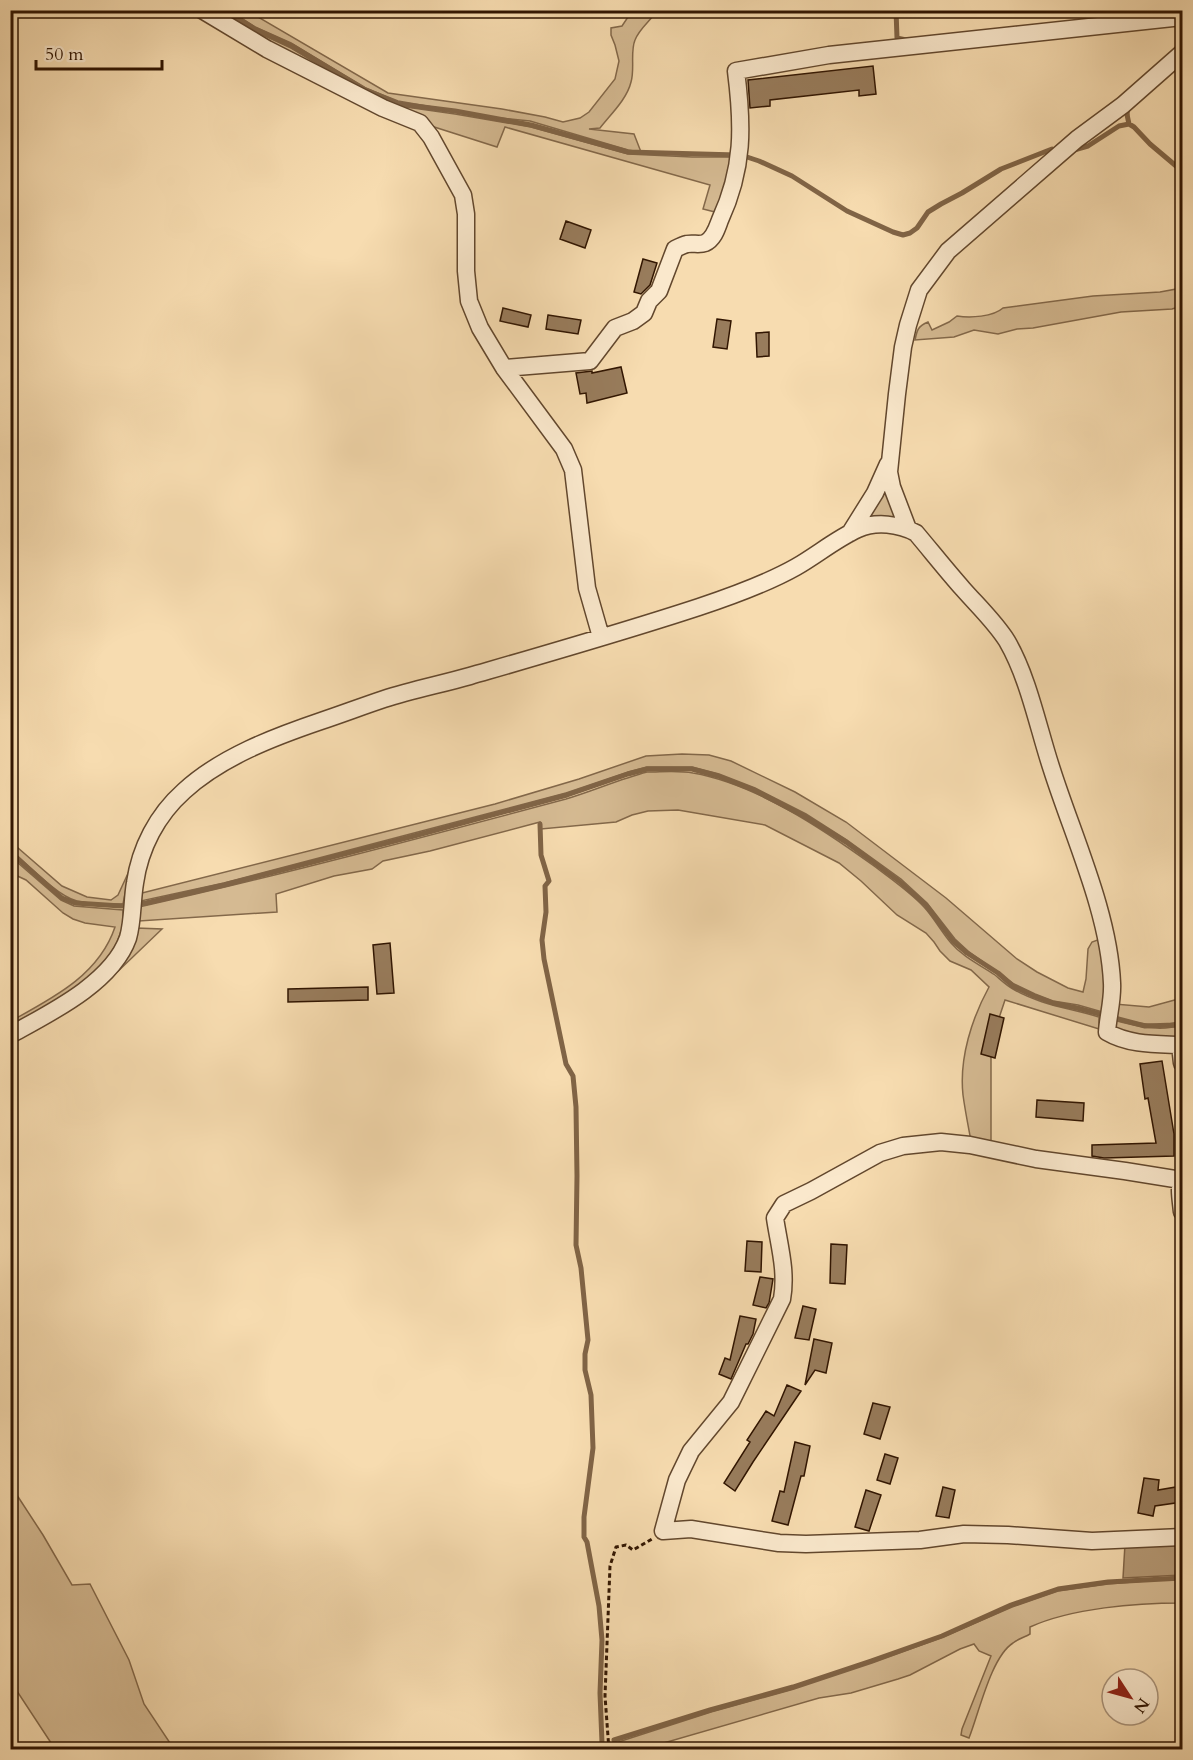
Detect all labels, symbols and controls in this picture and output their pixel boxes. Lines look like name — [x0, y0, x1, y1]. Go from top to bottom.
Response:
scale bar — [36, 33, 162, 71]
text: 50 m — [45, 42, 84, 67]
north arrow — [1100, 1667, 1160, 1727]
text: N — [1128, 1693, 1154, 1717]

